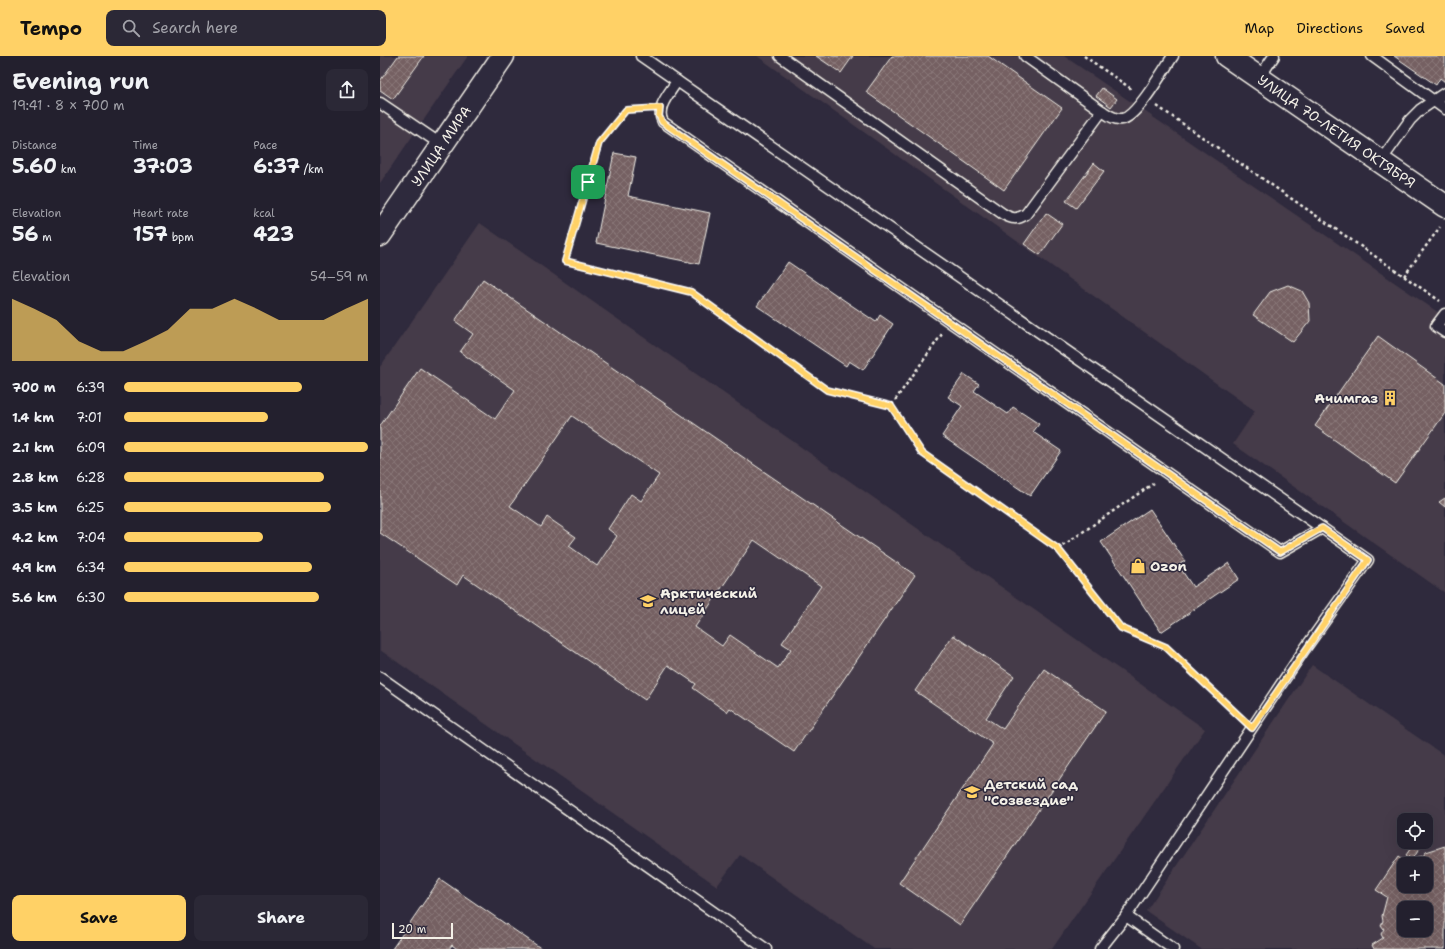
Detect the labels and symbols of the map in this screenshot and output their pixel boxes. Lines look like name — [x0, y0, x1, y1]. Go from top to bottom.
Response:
street label: УЛИЦА 70-ЛЕТИЯ ОКТЯБРЯ — [1254, 71, 1419, 192]
street label: УЛИЦА МИРА — [407, 102, 475, 190]
pin — [571, 165, 605, 199]
place label: Ачимгаз — [1314, 389, 1379, 407]
building icon: Ачимгаз — [1381, 389, 1399, 407]
shop icon: Ozon — [1129, 557, 1147, 575]
place label: Ozon — [1150, 557, 1187, 575]
place label: Арктический лицей — [660, 584, 758, 618]
school or university icon: Арктический лицей — [639, 592, 657, 610]
place label: Детский сад "Созвездие" — [984, 775, 1078, 809]
school or university icon: Детский сад "Созвездие" — [963, 783, 981, 801]
scale bar — [392, 921, 453, 940]

